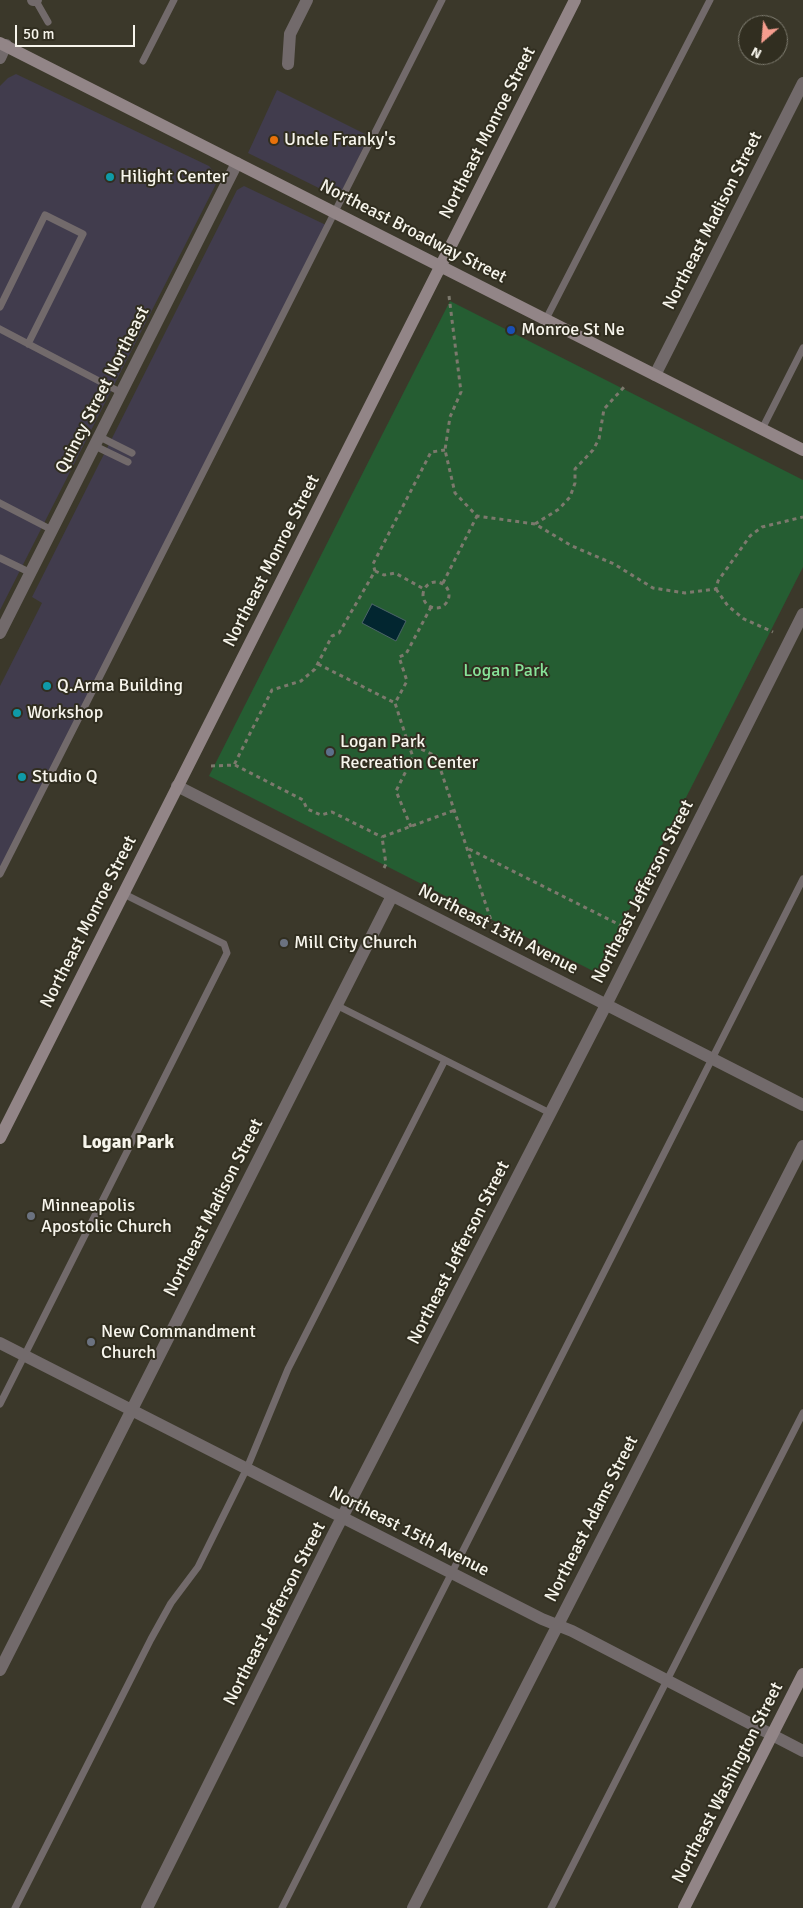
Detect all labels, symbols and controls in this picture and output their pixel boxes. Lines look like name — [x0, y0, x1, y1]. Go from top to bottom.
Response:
scale bar — [18, 15, 138, 47]
north arrow — [738, 15, 788, 65]
text: 50 m — [23, 25, 54, 43]
street label: Northeast Monroe Street — [435, 43, 541, 223]
text: N — [748, 43, 765, 63]
street label: Northeast Madison Street — [659, 128, 767, 314]
place label: Uncle Franky's — [284, 129, 396, 151]
marker: Uncle Franky's — [268, 134, 280, 146]
place label: Hilight Center — [120, 166, 228, 188]
marker: Hilight Center — [104, 171, 116, 183]
street label: Northeast Broadway Street — [316, 175, 510, 289]
street label: Quincy Street Northeast — [51, 303, 155, 477]
place label: Monroe St Ne — [521, 319, 625, 341]
marker: Monroe St Ne — [505, 324, 517, 336]
street label: Northeast Monroe Street — [219, 471, 325, 651]
park label: Logan Park — [463, 660, 549, 682]
place label: Q.Arma Building — [57, 675, 183, 697]
marker: Q.Arma Building — [41, 680, 53, 692]
place label: Workshop — [27, 702, 103, 724]
marker: Workshop — [11, 707, 23, 719]
place label: Logan Park Recreation Center — [340, 731, 478, 774]
marker: Logan Park Recreation Center — [324, 746, 336, 758]
place label: Studio Q — [32, 766, 98, 788]
marker: Studio Q — [16, 771, 28, 783]
street label: Northeast Jefferson Street — [587, 797, 699, 987]
street label: Northeast Monroe Street — [36, 832, 142, 1012]
street label: Northeast 13th Avenue — [414, 880, 582, 980]
place label: Mill City Church — [294, 932, 417, 954]
marker: Mill City Church — [278, 937, 290, 949]
street label: Northeast Madison Street — [160, 1115, 268, 1301]
district label: Logan Park — [82, 1132, 174, 1154]
street label: Northeast Jefferson Street — [403, 1158, 515, 1348]
place label: Minneapolis Apostolic Church — [41, 1195, 172, 1238]
marker: Minneapolis Apostolic Church — [25, 1210, 37, 1222]
place label: New Commandment Church — [101, 1321, 256, 1364]
marker: New Commandment Church — [85, 1336, 97, 1348]
street label: Northeast Adams Street — [541, 1432, 643, 1606]
street label: Northeast 15th Avenue — [325, 1482, 493, 1582]
street label: Northeast Jefferson Street — [219, 1519, 331, 1709]
street label: Northeast Washington Street — [668, 1679, 788, 1887]

